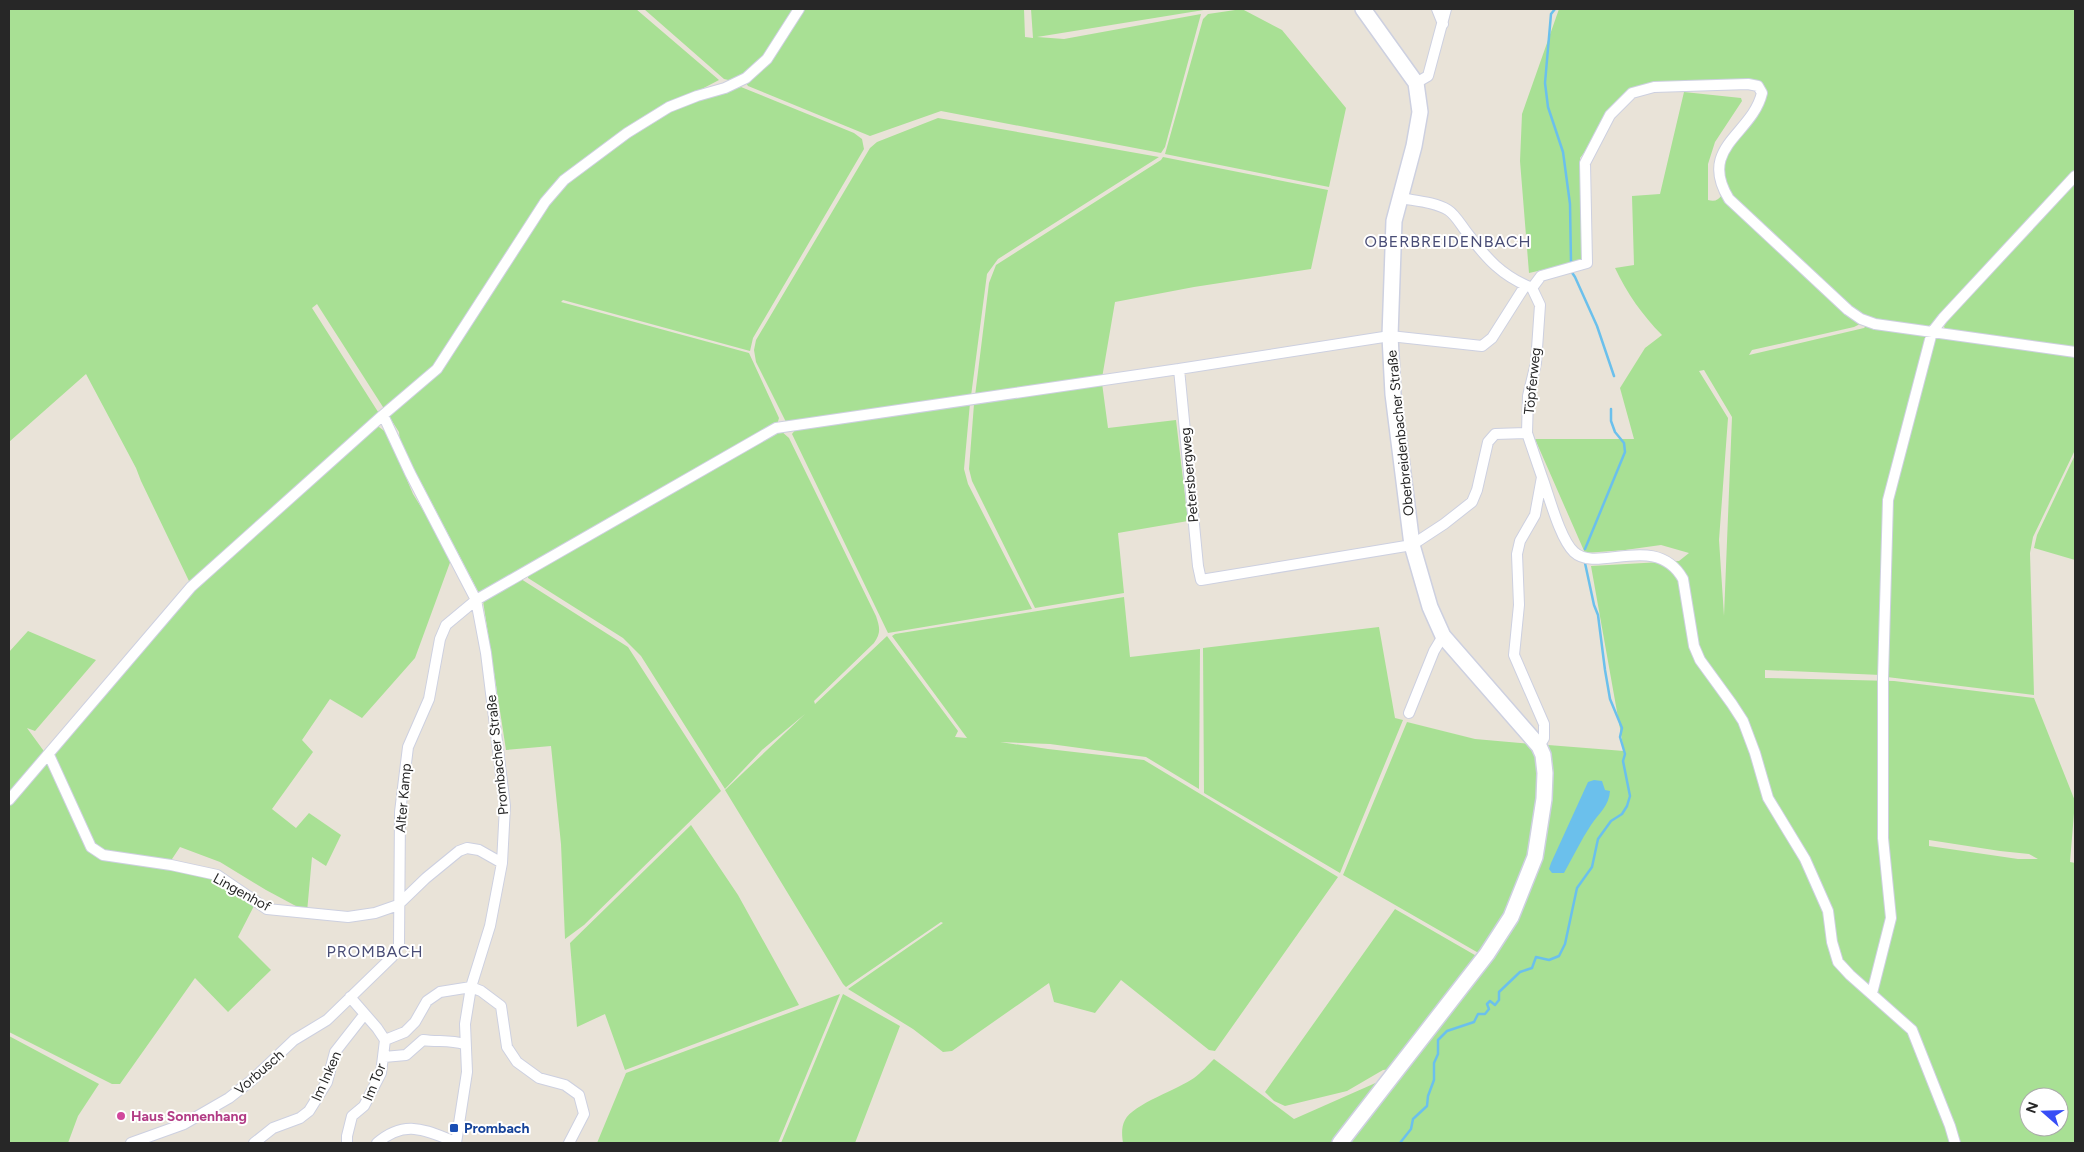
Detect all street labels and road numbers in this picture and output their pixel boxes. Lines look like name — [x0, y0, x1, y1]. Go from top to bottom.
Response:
street label: Töpferweg — [1521, 347, 1544, 415]
street label: Oberbreidenbacher Straße — [1383, 349, 1418, 517]
street label: Petersbergweg — [1177, 427, 1202, 523]
street label: Prombacher Straße — [483, 694, 512, 816]
street label: Alter Kamp — [392, 763, 415, 833]
street label: Lingenhof — [210, 870, 274, 916]
street label: Vorbusch — [231, 1046, 288, 1098]
street label: Im Inken — [308, 1048, 345, 1104]
street label: Im Tor — [359, 1061, 390, 1103]

